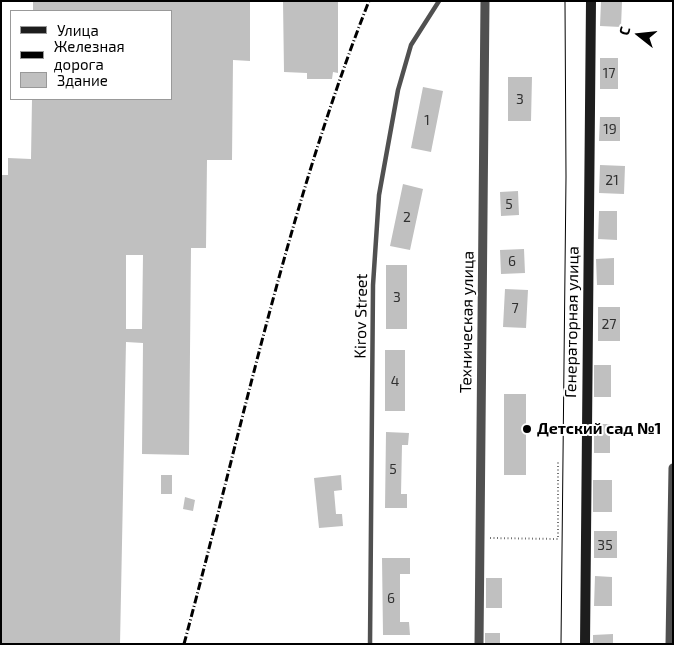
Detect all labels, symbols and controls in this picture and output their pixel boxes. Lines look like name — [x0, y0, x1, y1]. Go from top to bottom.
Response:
legend — [10, 10, 172, 100]
north arrow — [614, 10, 664, 60]
text: Улица — [57, 21, 99, 39]
text: С — [615, 24, 633, 37]
text: Железная дорога — [54, 37, 125, 73]
house number: 17 — [603, 65, 615, 81]
text: Здание — [57, 71, 108, 89]
house number: 3 — [516, 91, 524, 107]
house number: 1 — [424, 112, 430, 128]
house number: 19 — [603, 121, 617, 137]
house number: 21 — [605, 172, 619, 188]
house number: 5 — [505, 196, 513, 212]
house number: 2 — [403, 209, 411, 225]
street label: Генераторная улица — [561, 246, 583, 398]
street label: Техническая улица — [456, 251, 478, 393]
house number: 6 — [508, 253, 516, 269]
street label: Kirov Street — [351, 273, 371, 359]
house number: 3 — [393, 289, 401, 305]
house number: 7 — [511, 300, 519, 316]
house number: 27 — [601, 316, 617, 332]
house number: 4 — [391, 373, 399, 389]
place label: Детский сад №1 — [537, 419, 662, 439]
marker: Детский сад №1 — [521, 423, 533, 435]
house number: 5 — [389, 461, 397, 477]
house number: 35 — [597, 537, 613, 553]
house number: 6 — [387, 590, 395, 606]

